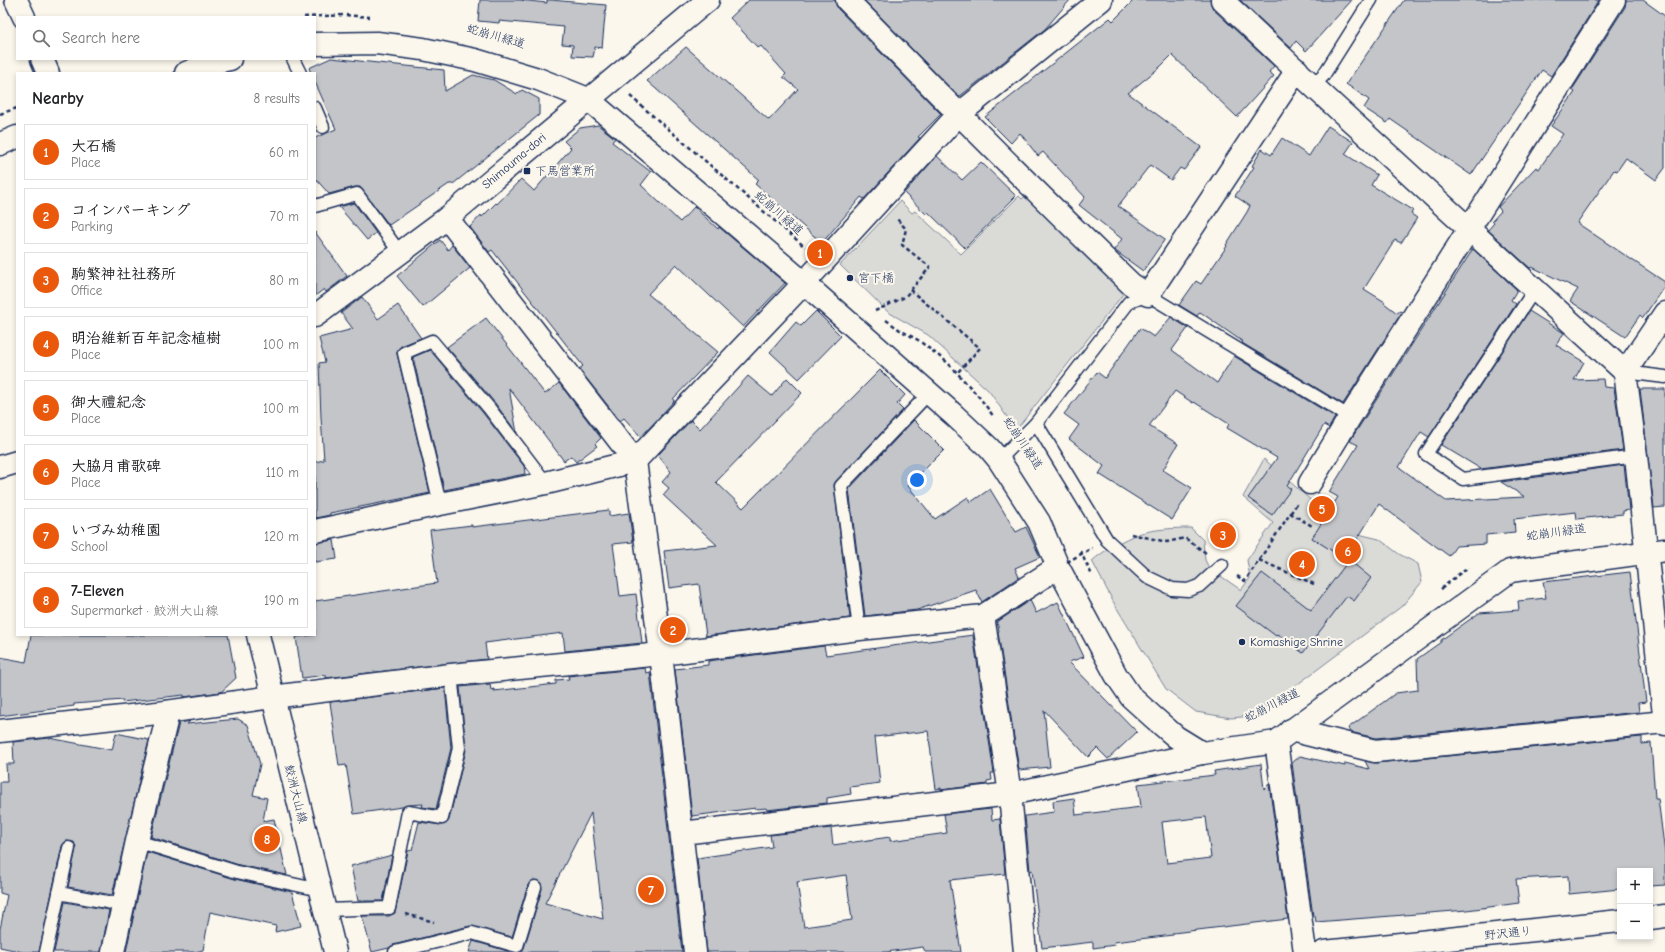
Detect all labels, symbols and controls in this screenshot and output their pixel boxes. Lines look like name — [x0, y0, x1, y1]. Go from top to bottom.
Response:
search box — [16, 16, 316, 60]
street label: 蛇崩川緑道 — [465, 21, 527, 51]
icon: search — [30, 27, 52, 49]
text: Search here — [62, 29, 140, 47]
text: Nearby — [32, 89, 83, 108]
text: 8 results — [254, 91, 300, 106]
street label: Shimouma-dori — [479, 130, 549, 192]
text: 大石橋 — [71, 137, 116, 155]
text: 1 — [43, 145, 49, 160]
text: 60 m — [269, 145, 299, 160]
text: Place — [71, 155, 101, 170]
place label: 下馬営業所 — [535, 164, 595, 178]
marker: 下馬営業所 — [522, 166, 532, 176]
street label: 蛇崩川緑道 — [752, 188, 806, 238]
text: コインパーキング — [71, 201, 190, 219]
text: 2 — [43, 209, 49, 224]
text: 70 m — [270, 209, 299, 224]
text: Parking — [71, 219, 113, 234]
pin: 1 — [807, 238, 833, 268]
text: 駒繁神社社務所 — [71, 265, 176, 283]
place label: 宮下橋 — [858, 271, 894, 285]
text: 3 — [43, 273, 49, 288]
text: 80 m — [269, 273, 299, 288]
marker: 宮下橋 — [845, 273, 855, 283]
text: Office — [71, 283, 102, 298]
text: 明治維新百年記念植樹 — [71, 329, 221, 347]
text: 4 — [43, 337, 49, 352]
text: 100 m — [263, 337, 299, 352]
text: Place — [71, 347, 101, 362]
text: 御大禮紀念 — [71, 393, 146, 411]
text: 5 — [43, 401, 49, 416]
text: 100 m — [263, 401, 299, 416]
text: Place — [71, 411, 101, 426]
street label: 蛇崩川緑道 — [1000, 414, 1046, 472]
text: 大脇月甫歌碑 — [71, 457, 161, 475]
text: 6 — [43, 465, 49, 480]
text: 110 m — [266, 465, 299, 480]
your location — [907, 470, 927, 490]
text: Place — [71, 475, 101, 490]
pin: 5 — [1309, 494, 1335, 524]
pin: 3 — [1210, 520, 1236, 550]
text: いづみ幼稚園 — [71, 521, 161, 539]
street label: 蛇崩川緑道 — [1525, 521, 1587, 543]
text: 7 — [43, 529, 49, 544]
text: 120 m — [264, 529, 299, 544]
pin: 6 — [1335, 536, 1361, 566]
text: School — [71, 539, 108, 554]
pin: 4 — [1289, 549, 1315, 579]
text: 7-Eleven — [71, 582, 124, 600]
text: 8 — [43, 593, 49, 608]
text: 190 m — [264, 593, 299, 608]
text: Supermarket · 鮫洲大山線 — [71, 603, 218, 618]
pin: 2 — [660, 615, 686, 645]
place label: Komashige Shrine — [1250, 635, 1343, 649]
marker: Komashige Shrine — [1237, 637, 1247, 647]
street label: 蛇崩川緑道 — [1242, 685, 1302, 725]
street label: 鮫洲大山線 — [282, 763, 310, 825]
pin: 8 — [254, 824, 280, 854]
map controls — [1617, 868, 1653, 940]
button: + — [1617, 868, 1653, 904]
pin: 7 — [638, 875, 664, 905]
button: − — [1617, 904, 1653, 940]
street label: 野沢通り — [1483, 924, 1533, 942]

